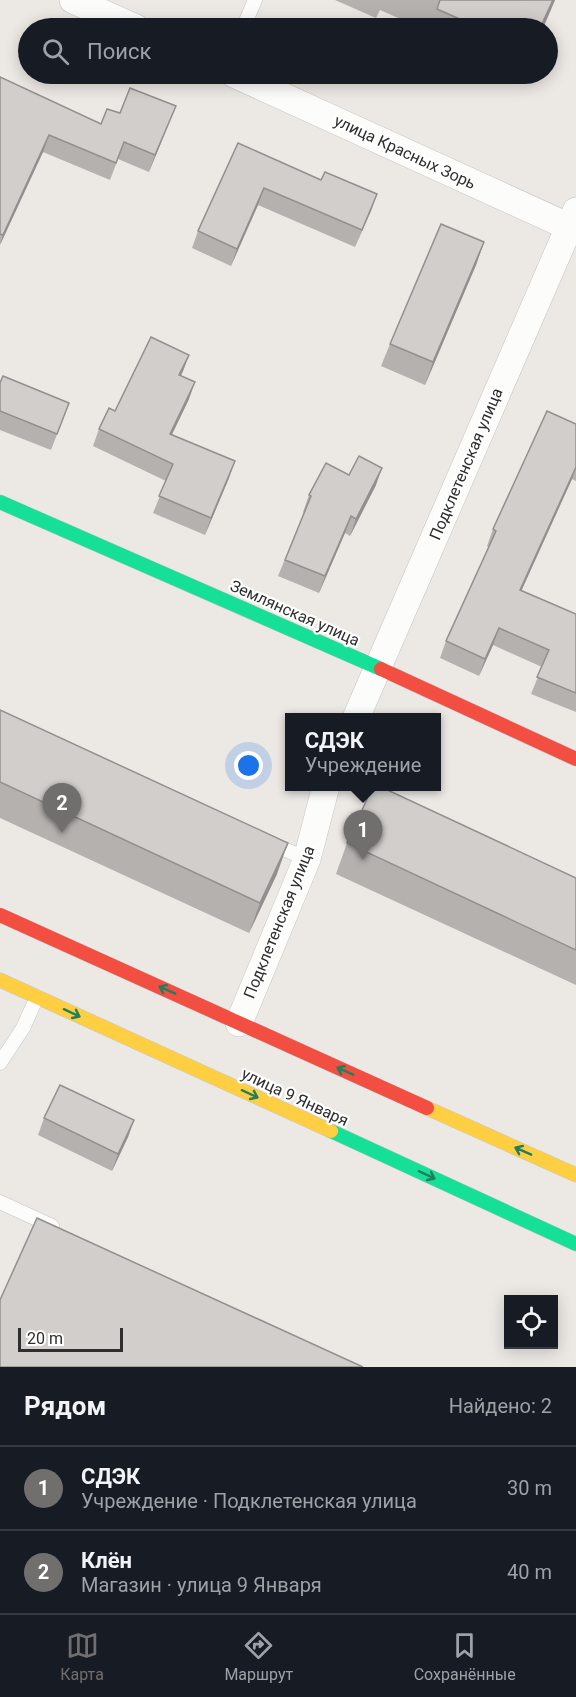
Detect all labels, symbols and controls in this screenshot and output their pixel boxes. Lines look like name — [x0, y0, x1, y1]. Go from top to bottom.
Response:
search box — [18, 18, 558, 84]
icon: search — [39, 35, 72, 68]
text: Поиск — [87, 39, 151, 64]
street label: улица Красных Зорь — [331, 111, 479, 193]
street label: Подклетенская улица — [425, 385, 507, 543]
street label: Землянская улица — [227, 576, 363, 650]
popup — [285, 713, 441, 791]
text: СДЭК — [305, 728, 364, 753]
your location — [234, 751, 263, 780]
text: Учреждение — [305, 753, 421, 777]
pin: 2 — [42, 784, 82, 833]
pin: 1 — [344, 810, 382, 860]
street label: Подклетенская улица — [240, 843, 318, 1001]
one-way arrow — [159, 984, 177, 996]
one-way arrow — [63, 1008, 81, 1020]
street label: улица 9 Января — [238, 1064, 352, 1130]
one-way arrow — [336, 1064, 354, 1075]
one-way arrow — [240, 1089, 258, 1101]
one-way arrow — [514, 1144, 532, 1156]
one-way arrow — [418, 1171, 436, 1182]
map controls — [504, 1295, 558, 1349]
button: locate — [504, 1295, 558, 1349]
scale bar — [18, 1325, 123, 1352]
text: 20 m — [27, 1329, 63, 1348]
text: Рядом — [24, 1391, 106, 1421]
text: Найдено: 2 — [449, 1394, 552, 1418]
text: СДЭК — [81, 1464, 140, 1489]
text: 1 — [38, 1476, 49, 1500]
text: 30 m — [507, 1476, 552, 1500]
text: Учреждение · Подклетенская улица — [81, 1489, 417, 1513]
text: Клён — [81, 1548, 132, 1573]
text: 2 — [38, 1560, 49, 1584]
text: 40 m — [507, 1560, 552, 1584]
text: Магазин · улица 9 Января — [81, 1573, 322, 1597]
tab: Карта — [60, 1629, 104, 1684]
tab: Маршрут — [224, 1629, 293, 1684]
tab: Сохранённые — [414, 1629, 516, 1684]

